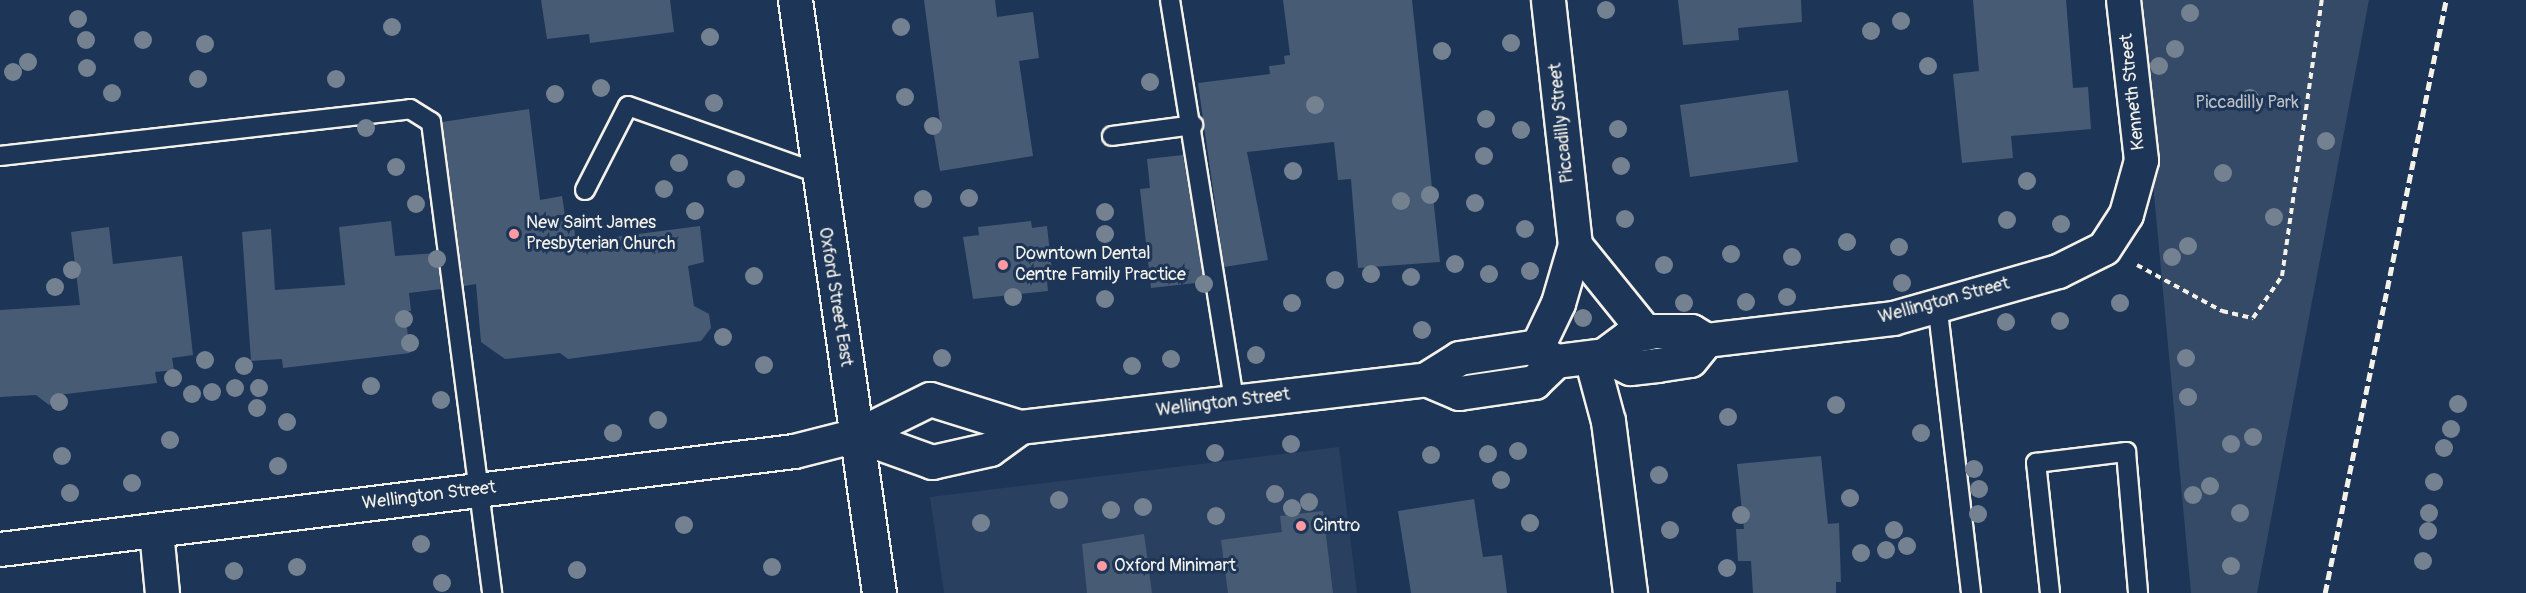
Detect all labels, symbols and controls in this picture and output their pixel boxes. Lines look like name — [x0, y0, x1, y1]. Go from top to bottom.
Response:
street label: Kenneth Street — [2116, 33, 2150, 151]
street label: Piccadilly Street — [1545, 62, 1579, 184]
park label: Piccadilly Park — [2195, 92, 2299, 114]
place label: New Saint James Presbyterian Church — [526, 213, 675, 256]
street label: Oxford Street East — [813, 226, 857, 368]
marker: New Saint James Presbyterian Church — [507, 227, 521, 241]
place label: Downtown Dental Centre Family Practice — [1015, 244, 1186, 286]
marker: Downtown Dental Centre Family Practice — [996, 258, 1010, 272]
street label: Wellington Street — [1876, 273, 2012, 329]
street label: Wellington Street — [1155, 384, 1291, 422]
street label: Wellington Street — [361, 477, 497, 515]
place label: Cintro — [1313, 515, 1360, 537]
marker: Cintro — [1294, 519, 1308, 533]
place label: Oxford Minimart — [1114, 555, 1236, 577]
marker: Oxford Minimart — [1095, 559, 1109, 573]

